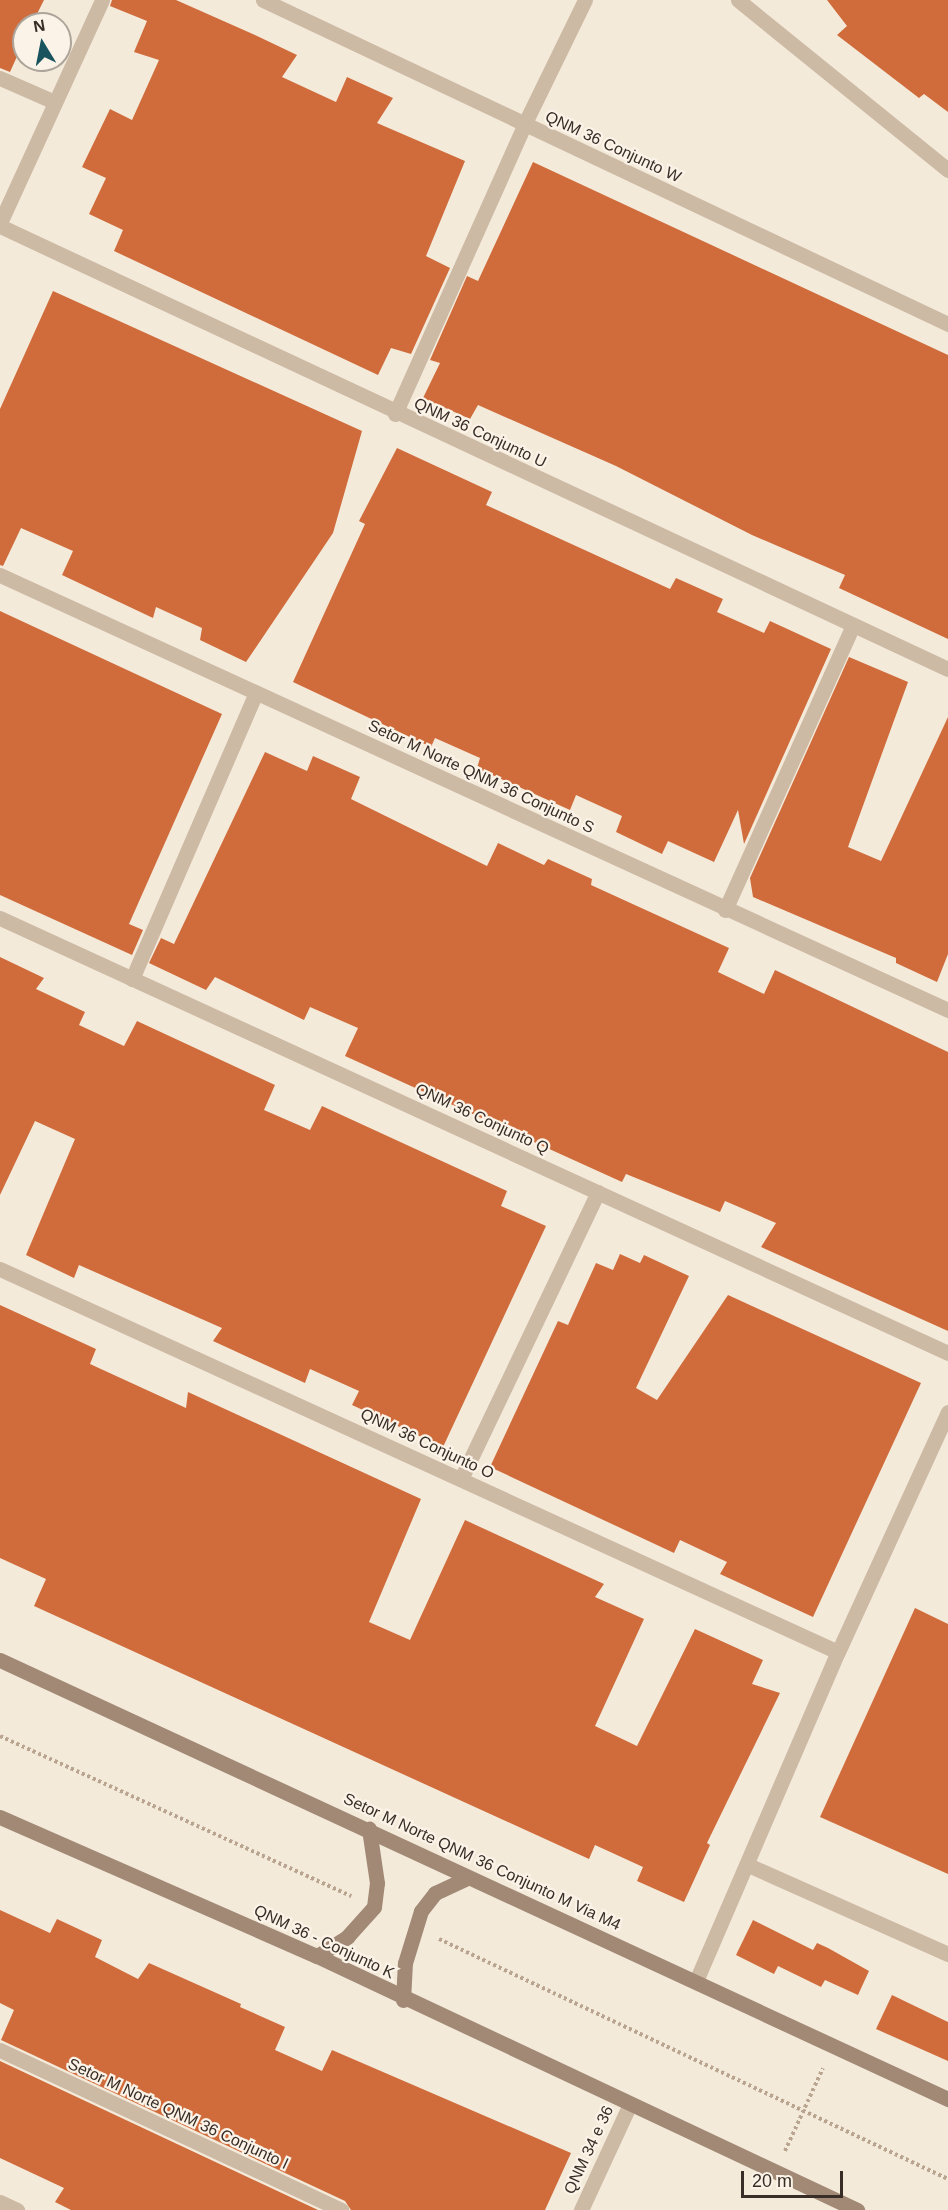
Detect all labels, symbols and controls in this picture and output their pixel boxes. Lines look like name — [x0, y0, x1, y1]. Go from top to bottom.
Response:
north arrow — [12, 12, 72, 72]
text: N — [32, 16, 46, 35]
street label: QNM 36 Conjunto W — [542, 107, 684, 187]
street label: QNM 36 Conjunto U — [411, 394, 549, 472]
street label: Setor M Norte QNM 36 Conjunto S — [365, 716, 597, 838]
street label: QNM 36 Conjunto Q — [412, 1080, 552, 1158]
street label: QNM 36 Conjunto O — [357, 1405, 497, 1483]
street label: Setor M Norte QNM 36 Conjunto M Via M4 — [340, 1789, 624, 1935]
street label: QNM 36 - Conjunto K — [251, 1901, 397, 1983]
street label: Setor M Norte QNM 36 Conjunto I — [65, 2054, 291, 2174]
street label: QNM 34 e 36 — [560, 2103, 618, 2197]
scale bar — [744, 2159, 846, 2197]
text: 20 m — [752, 2171, 792, 2191]

